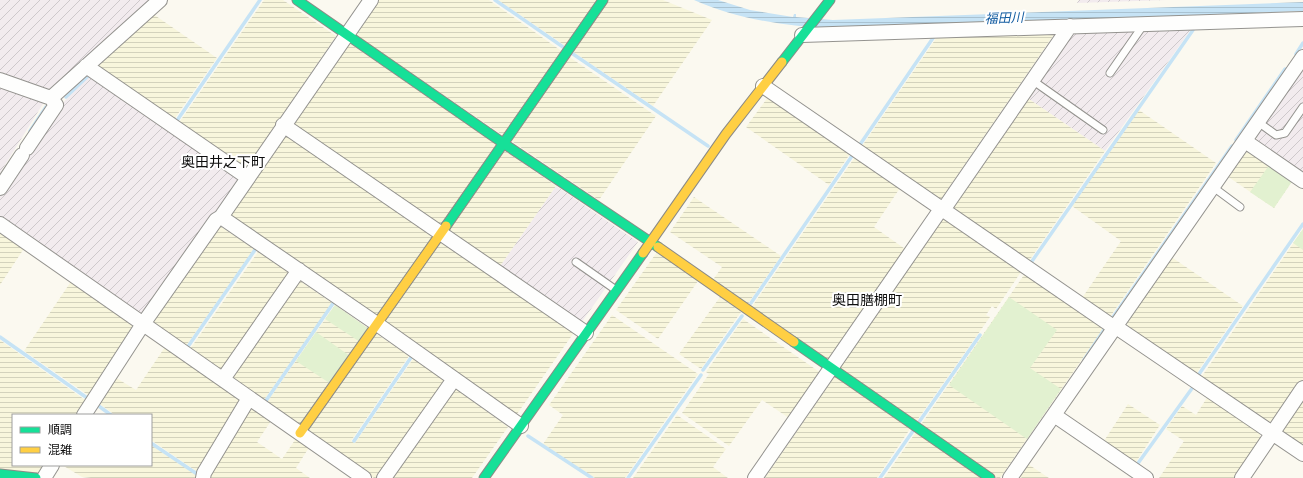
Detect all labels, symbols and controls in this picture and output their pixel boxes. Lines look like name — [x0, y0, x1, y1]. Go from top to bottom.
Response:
water label: 福田川 — [984, 7, 1026, 27]
district label: 奥田井之下町 — [181, 151, 265, 171]
district label: 奥田膳棚町 — [832, 289, 902, 309]
legend — [12, 414, 152, 466]
text: 順調 — [48, 420, 72, 438]
text: 混雑 — [48, 440, 72, 458]

